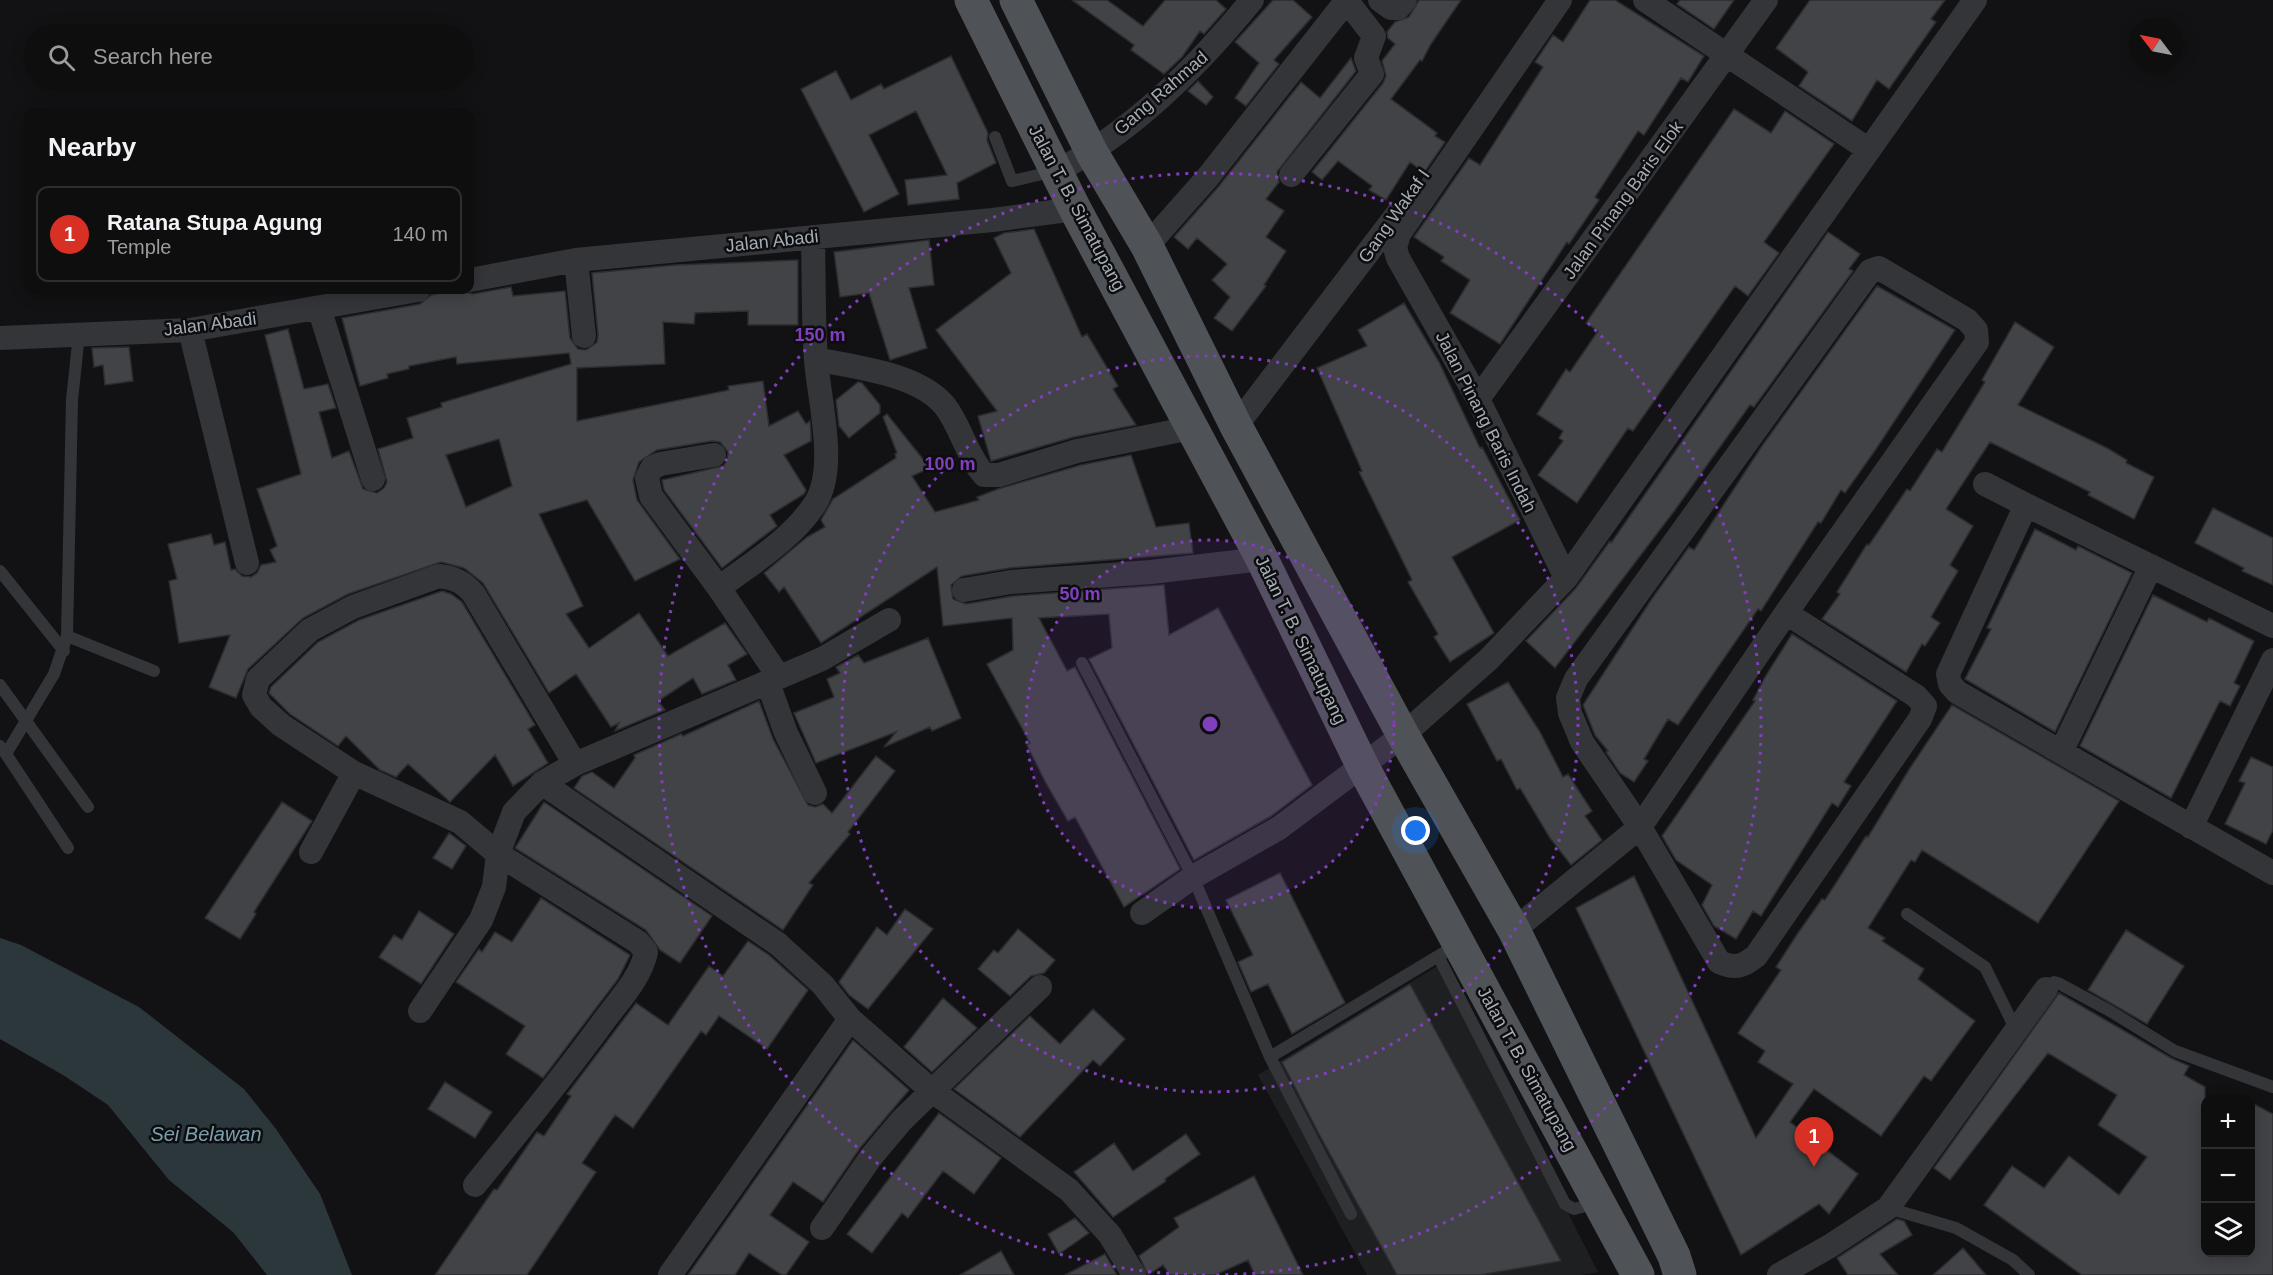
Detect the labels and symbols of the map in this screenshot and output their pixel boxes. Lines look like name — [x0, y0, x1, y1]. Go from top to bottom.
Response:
north arrow — [2129, 18, 2183, 72]
street label: Gang Rahmad — [1110, 47, 1212, 139]
street label: Jalan Pinang Baris Elok — [1559, 116, 1688, 283]
street label: Jalan T. B. Simatupang — [1025, 122, 1129, 294]
street label: Gang Wakaf I — [1354, 165, 1434, 267]
street label: Jalan Abadi — [725, 226, 819, 256]
street label: Jalan Abadi — [163, 308, 257, 340]
text: 150 m — [794, 325, 846, 345]
street label: Jalan Pinang Baris Indah — [1432, 328, 1540, 516]
text: 100 m — [924, 454, 976, 474]
street label: Jalan T. B. Simatupang — [1252, 553, 1350, 727]
text: 50 m — [1059, 584, 1101, 604]
centre of rings — [1200, 714, 1220, 734]
your location — [1401, 816, 1430, 845]
street label: Jalan T. B. Simatupang — [1473, 983, 1581, 1155]
pin: 1 — [1794, 1118, 1834, 1167]
water label: Sei Belawan — [150, 1123, 262, 1145]

